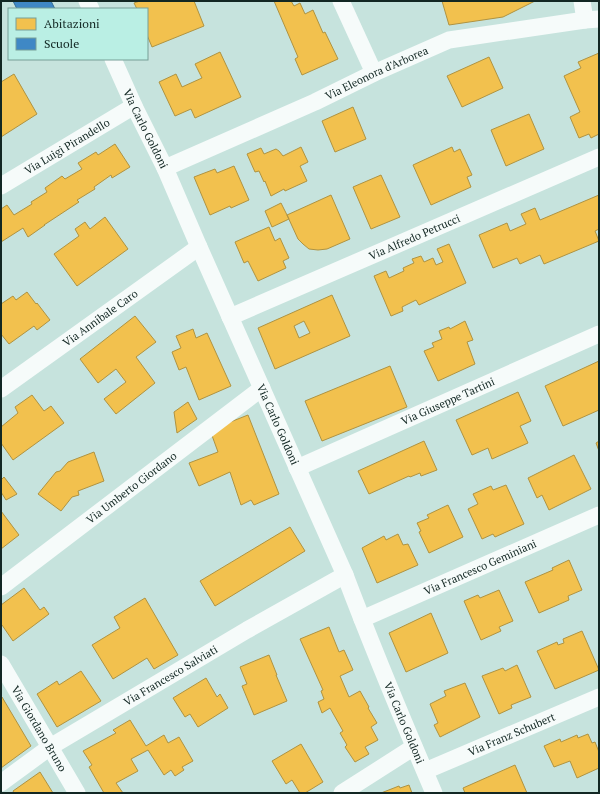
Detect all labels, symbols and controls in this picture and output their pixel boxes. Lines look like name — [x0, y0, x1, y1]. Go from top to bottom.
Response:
legend — [8, 8, 148, 60]
text: Abitazioni — [44, 16, 100, 31]
text: Scuole — [44, 36, 79, 51]
street label: Via Eleonora d'Arborea — [323, 43, 431, 103]
street label: Via Carlo Goldoni — [120, 87, 171, 171]
street label: Via Luigi Pirandello — [22, 115, 112, 177]
street label: Via Alfredo Petrucci — [367, 211, 462, 263]
street label: Via Annibale Caro — [60, 286, 140, 349]
street label: Via Giuseppe Tartini — [399, 374, 497, 428]
street label: Via Carlo Goldoni — [254, 382, 302, 467]
street label: Via Umberto Giordano — [83, 449, 179, 527]
street label: Via Francesco Geminiani — [422, 536, 539, 598]
street label: Via Francesco Salviati — [121, 642, 220, 709]
street label: Via Carlo Goldoni — [381, 680, 428, 766]
street label: Via Giordano Bruno — [8, 683, 70, 774]
street label: Via Franz Schubert — [466, 710, 557, 759]

